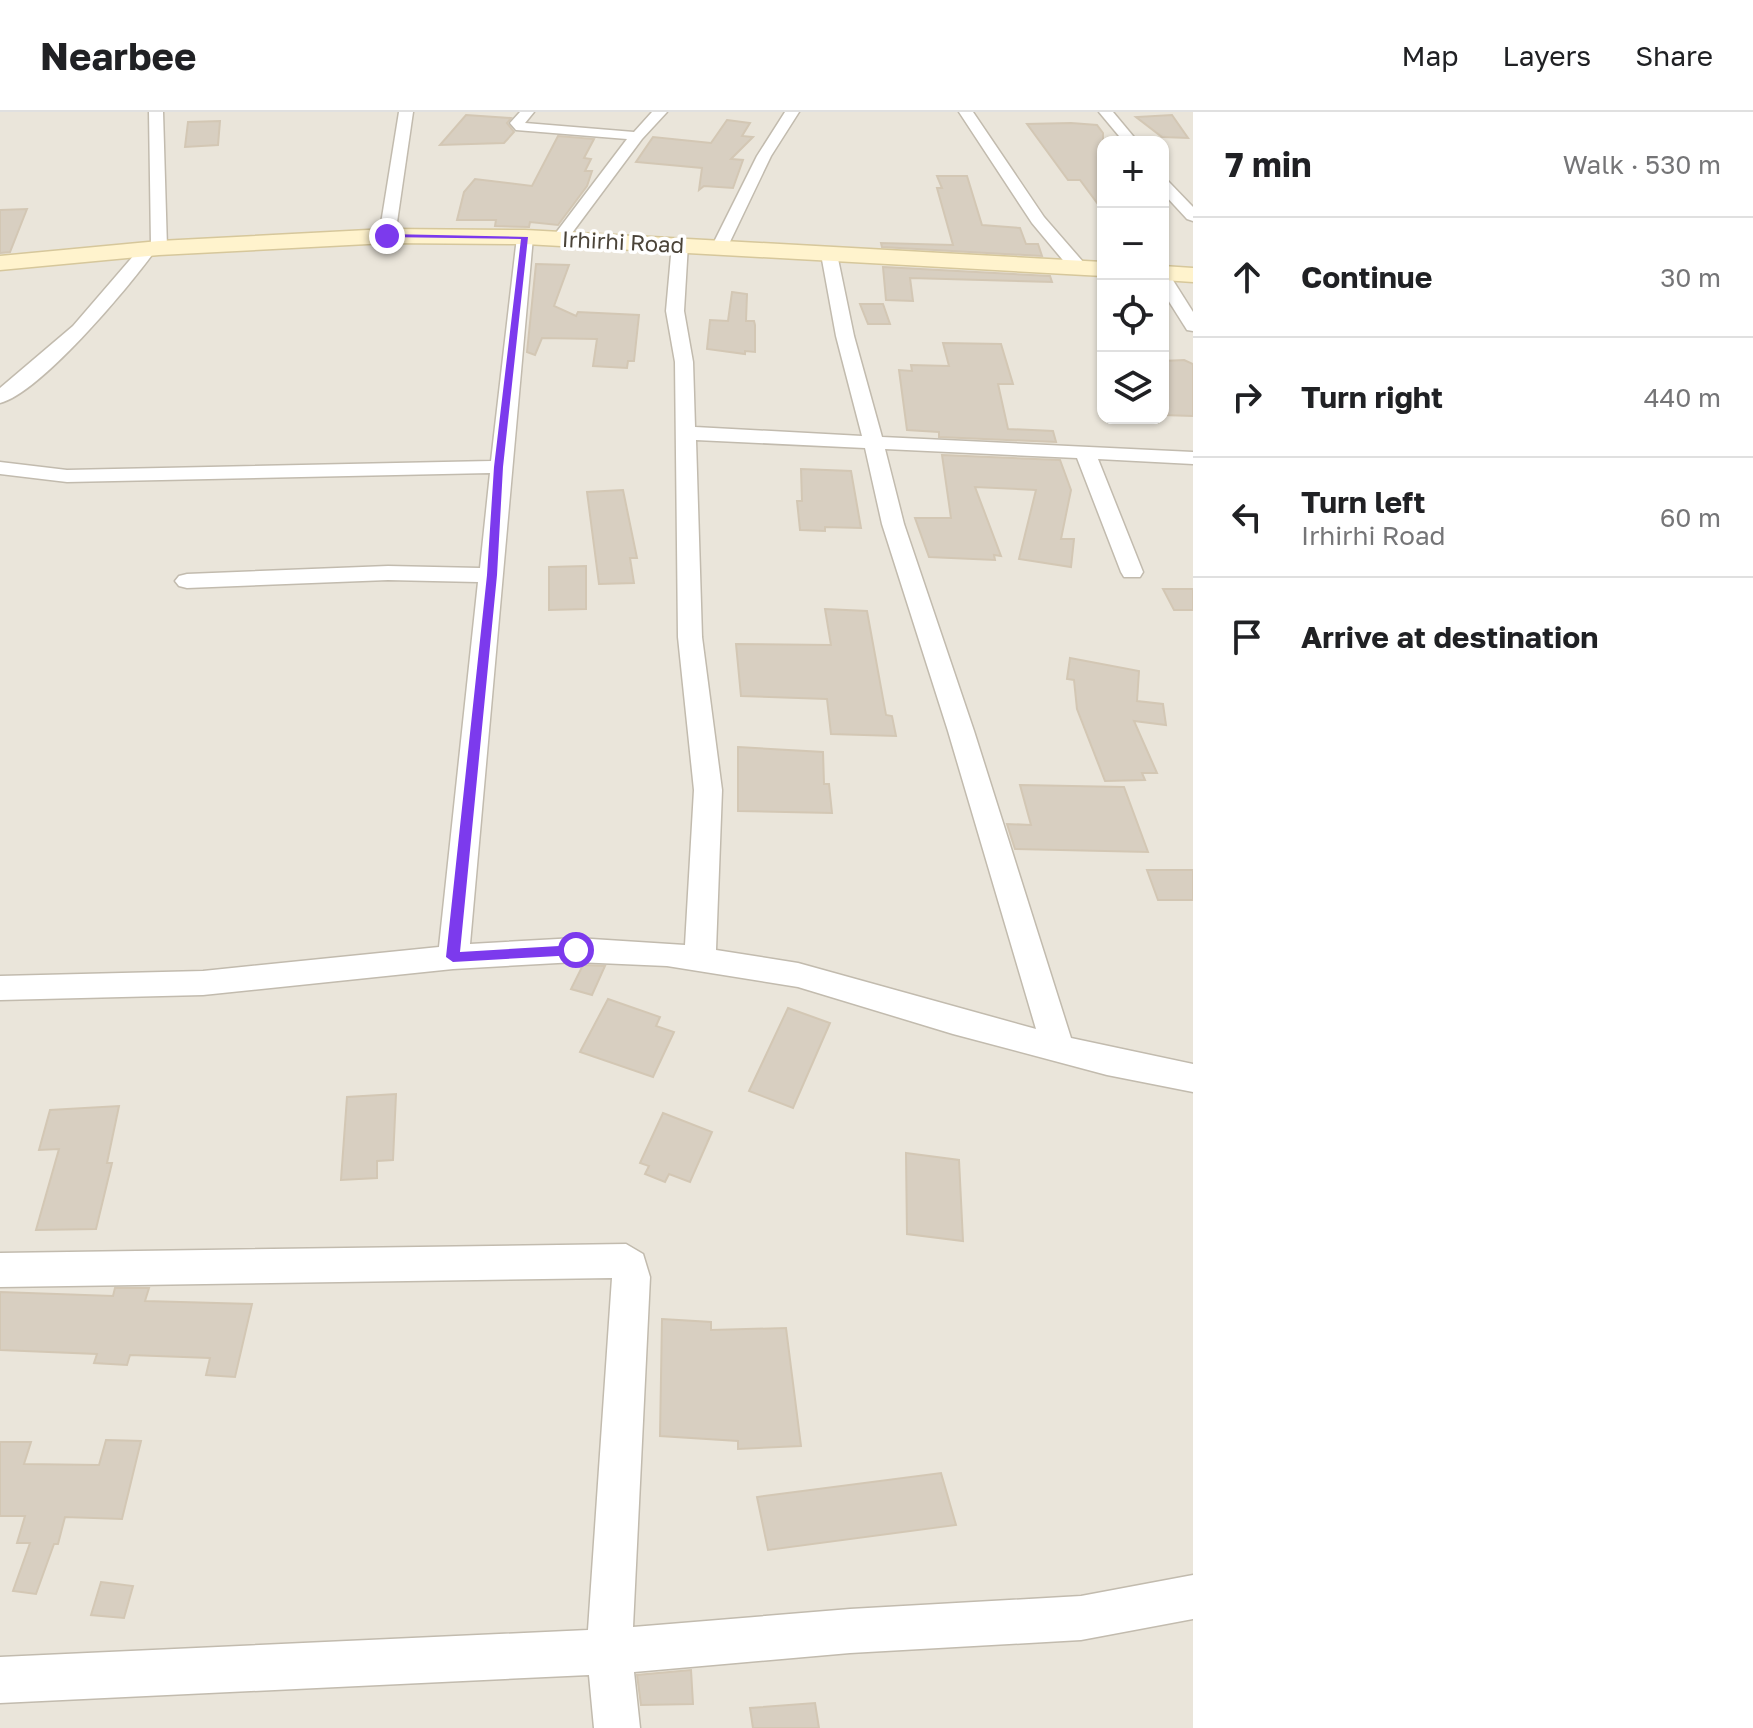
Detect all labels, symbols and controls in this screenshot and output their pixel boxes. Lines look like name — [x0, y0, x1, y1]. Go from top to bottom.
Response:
text: Nearbee — [40, 33, 196, 78]
text: Map — [1401, 39, 1459, 72]
text: Layers — [1503, 39, 1591, 72]
text: Share — [1635, 39, 1713, 72]
map controls — [1097, 136, 1169, 424]
button: + — [1097, 136, 1169, 208]
text: 7 min — [1225, 144, 1312, 184]
text: Walk · 530 m — [1563, 149, 1721, 180]
button: − — [1097, 208, 1169, 280]
route end — [369, 218, 405, 254]
street label: Irhirhi Road — [561, 225, 685, 258]
icon: ahead — [1225, 255, 1269, 299]
text: Continue — [1301, 259, 1432, 295]
text: 30 m — [1660, 262, 1721, 293]
button: locate — [1097, 280, 1169, 352]
button: layers — [1097, 352, 1169, 424]
icon: right — [1225, 375, 1269, 419]
text: Turn right — [1301, 379, 1443, 415]
text: 440 m — [1644, 382, 1721, 413]
text: Turn left — [1301, 484, 1426, 520]
icon: left — [1225, 495, 1269, 539]
text: 60 m — [1660, 502, 1721, 533]
text: Irhirhi Road — [1301, 520, 1446, 551]
icon: arrive — [1225, 615, 1269, 659]
text: Arrive at destination — [1301, 619, 1598, 655]
route start — [558, 932, 594, 968]

